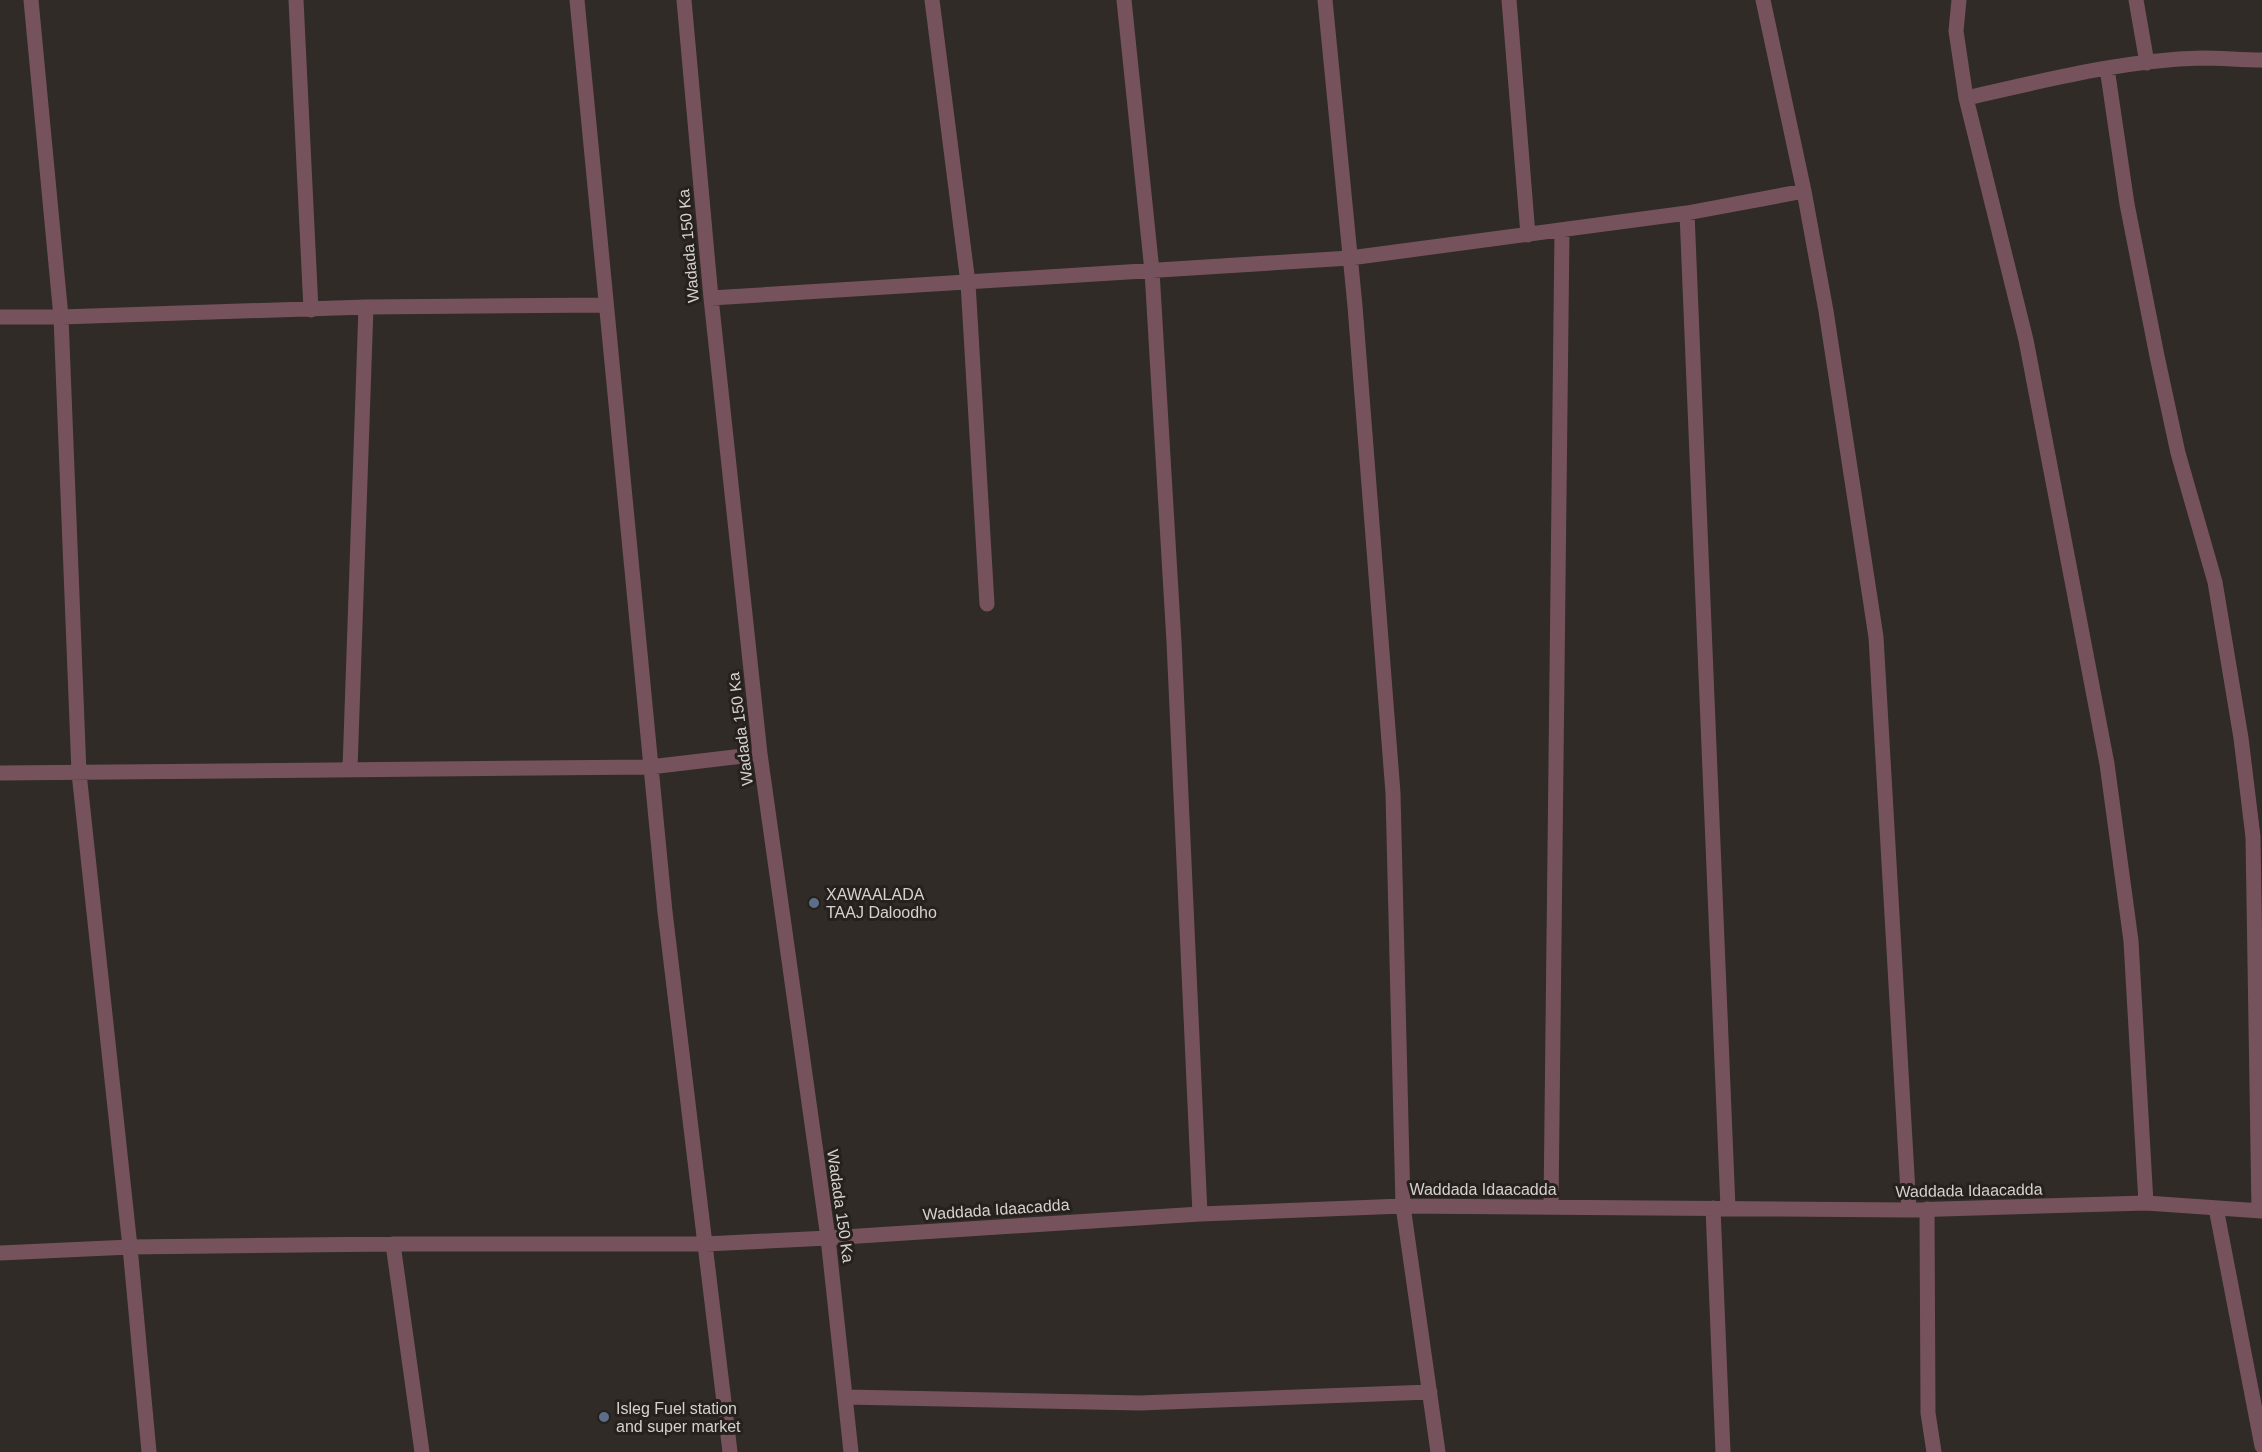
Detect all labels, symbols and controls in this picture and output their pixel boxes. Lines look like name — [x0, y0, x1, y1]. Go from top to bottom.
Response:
street label: Wadada 150 Ka — [675, 188, 702, 304]
street label: Wadada 150 Ka — [725, 671, 756, 787]
place label: XAWAALADA TAAJ Daloodho — [826, 886, 937, 921]
marker: XAWAALADA TAAJ Daloodho — [807, 896, 821, 910]
street label: Wadada 150 Ka — [824, 1148, 857, 1264]
street label: Waddada Idaacadda — [1409, 1181, 1557, 1198]
street label: Waddada Idaacadda — [1895, 1181, 2043, 1200]
street label: Waddada Idaacadda — [922, 1196, 1070, 1223]
place label: Isleg Fuel station and super market — [616, 1400, 741, 1435]
marker: Isleg Fuel station and super market — [597, 1410, 611, 1424]

